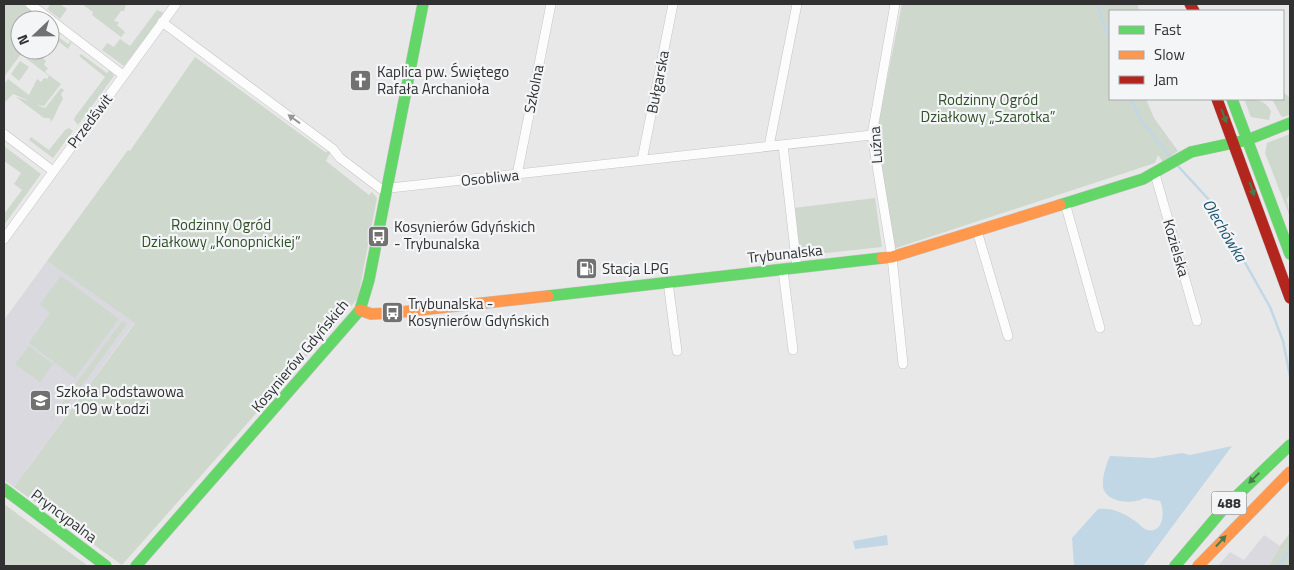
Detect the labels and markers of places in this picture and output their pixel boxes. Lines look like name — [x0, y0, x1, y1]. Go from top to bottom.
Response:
place label: Kaplica pw. Świętego Rafała Archanioła — [377, 60, 509, 100]
church icon: Kaplica pw. Świętego Rafała Archanioła — [349, 69, 373, 93]
place label: Kosynierów Gdyńskich - Trybunalska — [394, 215, 535, 255]
bus stop icon: Kosynierów Gdyńskich - Trybunalska — [366, 224, 390, 248]
fuel station icon: Stacja LPG — [574, 257, 598, 281]
place label: Stacja LPG — [602, 257, 669, 280]
place label: Trybunalska - Kosynierów Gdyńskich — [408, 292, 549, 332]
bus stop icon: Trybunalska - Kosynierów Gdyńskich — [380, 301, 404, 325]
place label: Szkoła Podstawowa nr 109 w Łodzi — [56, 380, 184, 420]
school or university icon: Szkoła Podstawowa nr 109 w Łodzi — [28, 389, 52, 413]

